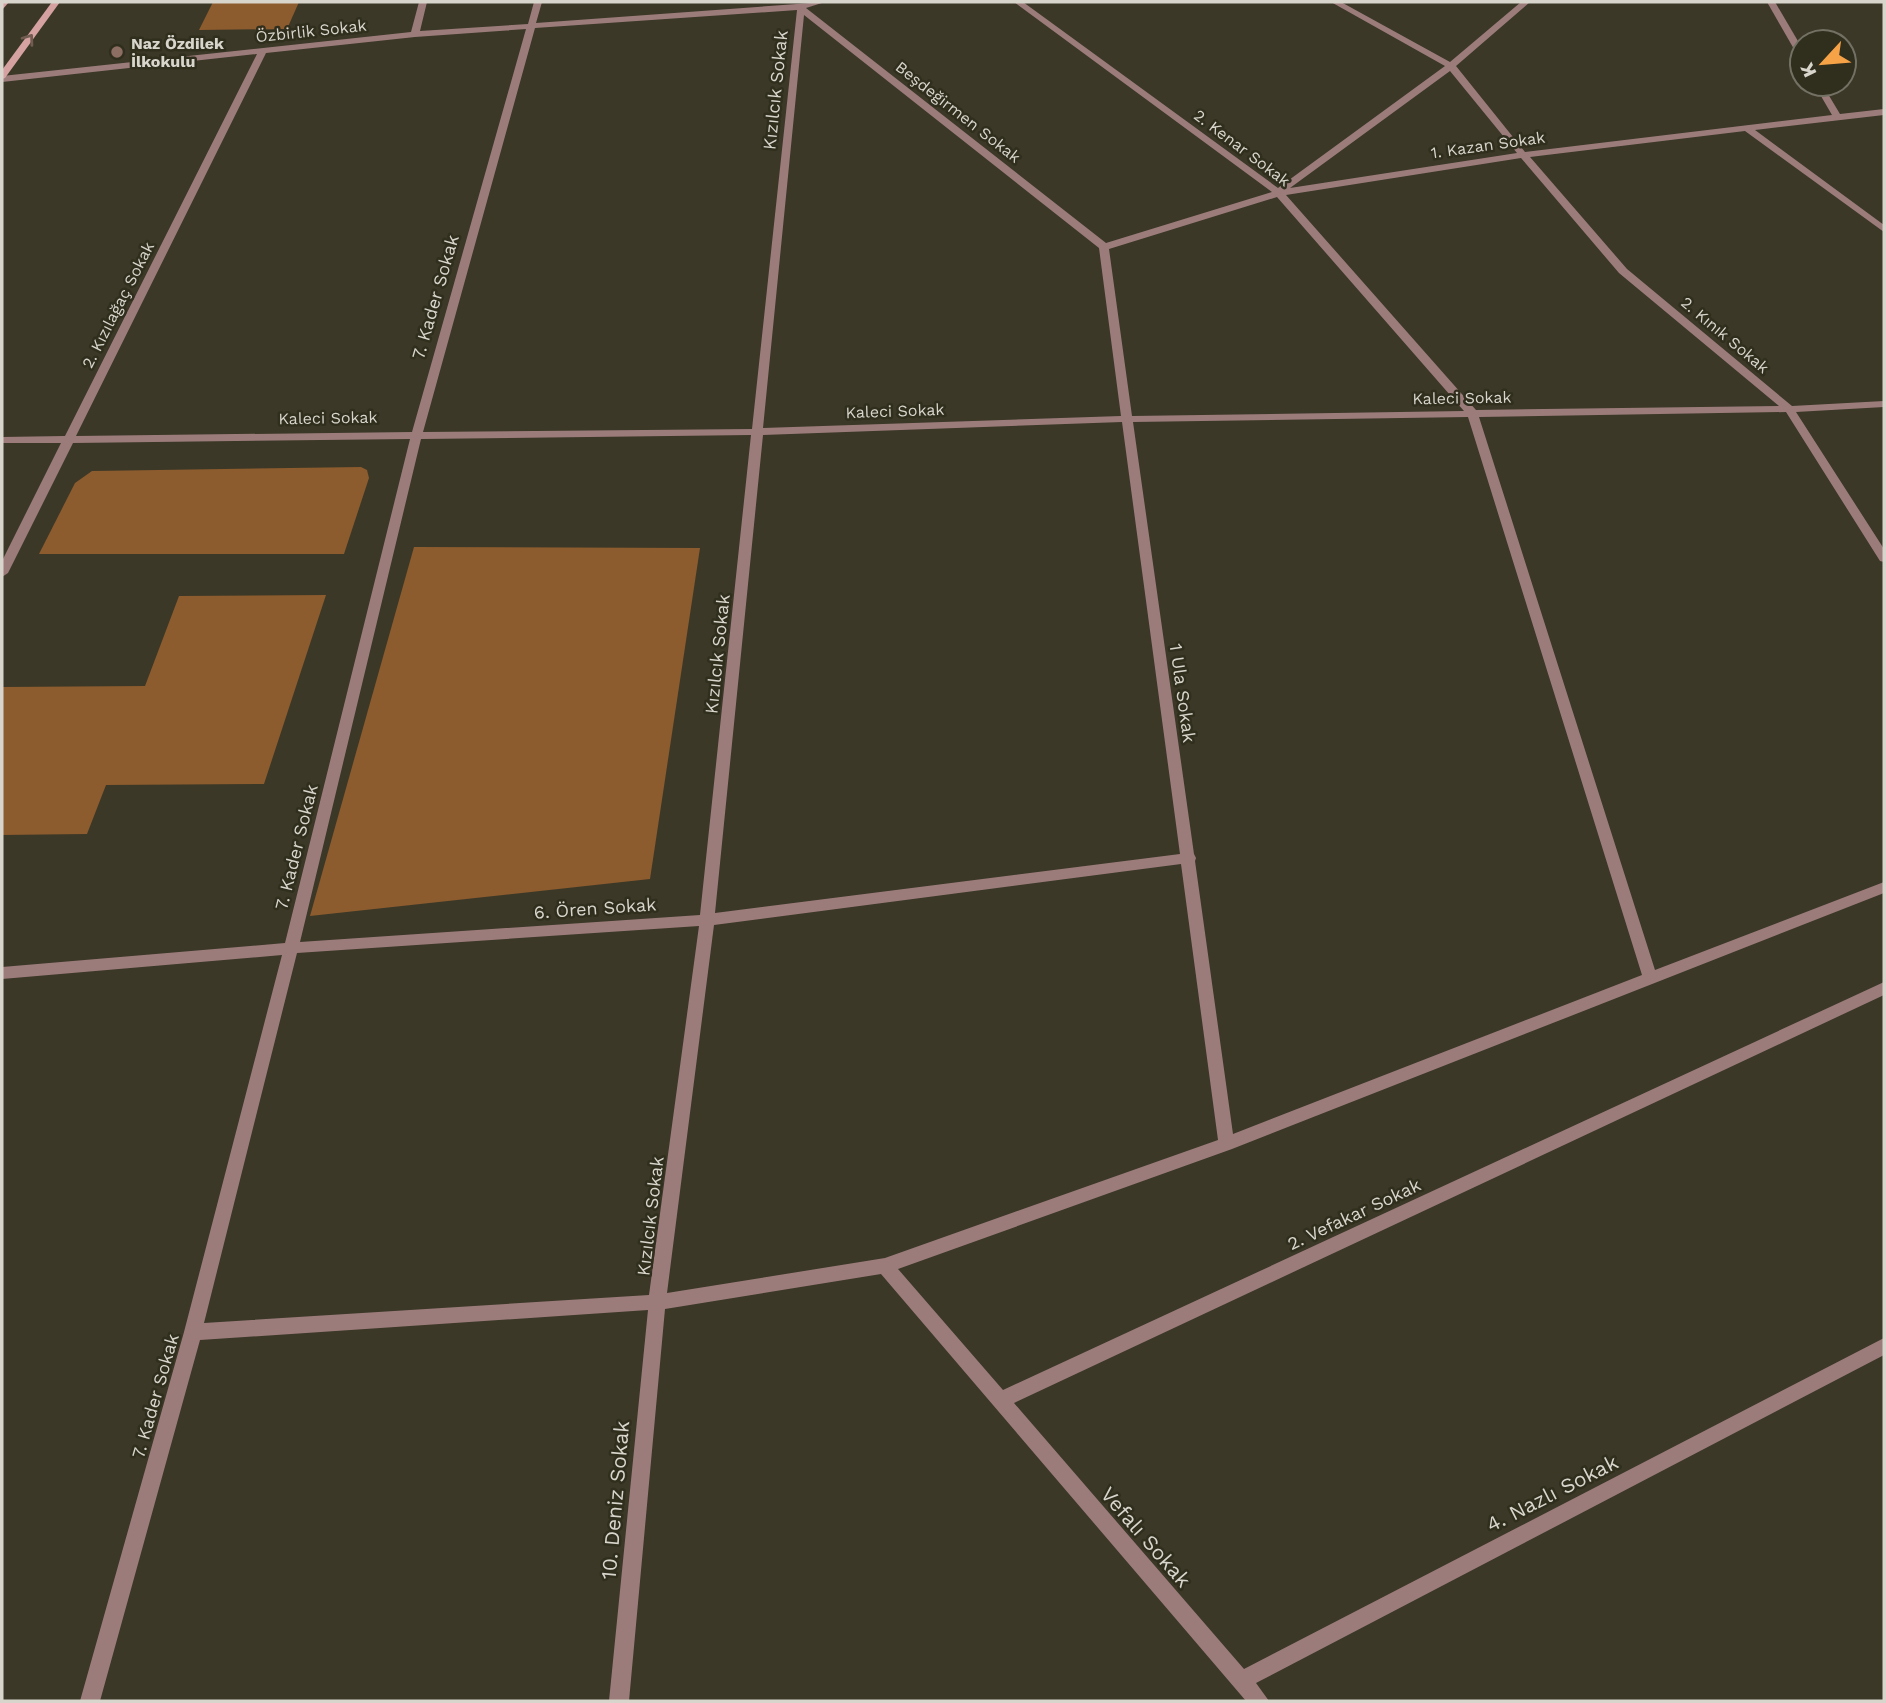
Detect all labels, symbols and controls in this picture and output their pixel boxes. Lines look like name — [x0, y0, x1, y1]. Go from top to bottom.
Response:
street label: Özbirlik Sokak — [255, 16, 367, 46]
north arrow — [1788, 28, 1858, 98]
street label: Kızılcık Sokak — [758, 29, 792, 151]
one-way arrow — [20, 34, 33, 47]
place label: Naz Özdilek İlkokulu — [131, 34, 224, 71]
marker: Naz Özdilek İlkokulu — [109, 44, 125, 60]
street label: Beşdeğirmen Sokak — [892, 57, 1024, 167]
text: K — [1795, 59, 1821, 81]
street label: 2. Kenar Sokak — [1190, 106, 1294, 190]
street label: 1. Kazan Sokak — [1430, 128, 1546, 162]
street label: 7. Kader Sokak — [407, 232, 463, 362]
street label: 2. Kızılağaç Sokak — [78, 239, 158, 371]
street label: 2. Kınık Sokak — [1677, 293, 1773, 377]
street label: Kaleci Sokak — [1412, 388, 1512, 408]
street label: Kaleci Sokak — [845, 400, 945, 422]
street label: Kaleci Sokak — [278, 408, 378, 428]
street label: Kızılcık Sokak — [700, 593, 734, 715]
street label: 1 Ula Sokak — [1166, 642, 1200, 744]
street label: 7. Kader Sokak — [270, 782, 322, 912]
street label: 6. Ören Sokak — [533, 893, 657, 923]
street label: Kızılcık Sokak — [632, 1155, 668, 1277]
street label: 2. Vefakar Sokak — [1284, 1174, 1424, 1254]
street label: 7. Kader Sokak — [127, 1331, 183, 1461]
street label: 10. Deniz Sokak — [596, 1419, 634, 1580]
street label: 4. Nazlı Sokak — [1482, 1449, 1622, 1537]
street label: Vefalı Sokak — [1096, 1482, 1196, 1592]

